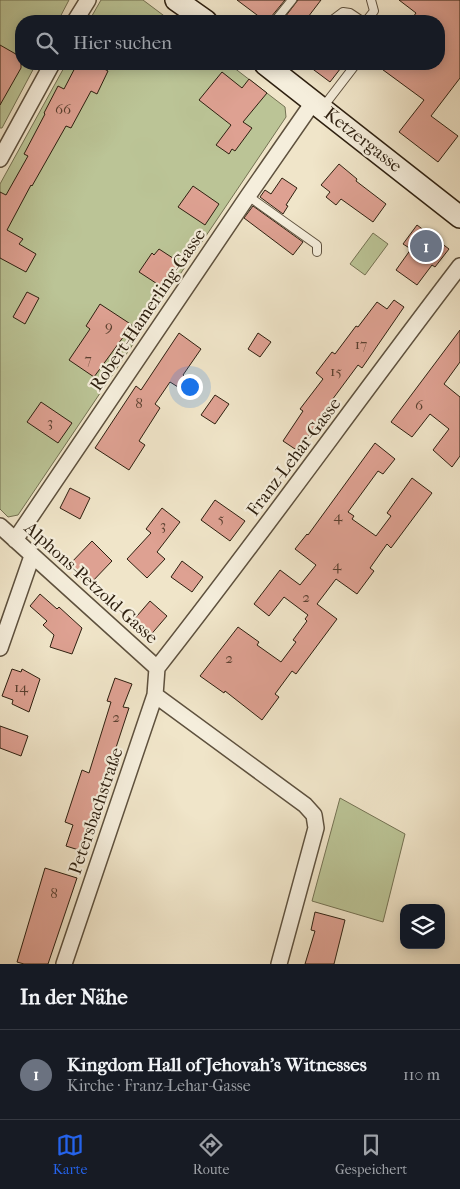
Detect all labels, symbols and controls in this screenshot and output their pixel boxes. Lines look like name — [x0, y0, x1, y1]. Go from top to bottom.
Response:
search box — [15, 15, 445, 70]
icon: search — [33, 29, 61, 57]
text: Hier suchen — [73, 32, 172, 54]
house number: 66 — [55, 100, 72, 118]
street label: Ketzergasse — [320, 103, 406, 177]
street label: Robert-Hamerling-Gasse — [86, 225, 210, 395]
pin: 1 — [410, 227, 442, 265]
house number: 9 — [105, 317, 113, 335]
house number: 17 — [355, 335, 367, 353]
house number: 7 — [84, 350, 92, 368]
house number: 15 — [330, 362, 342, 380]
your location — [177, 374, 203, 400]
house number: 8 — [135, 394, 143, 412]
street label: Franz-Lehar-Gasse — [243, 394, 345, 520]
house number: 6 — [415, 396, 424, 414]
house number: 3 — [47, 413, 53, 431]
house number: 4 — [334, 507, 344, 525]
house number: 5 — [218, 509, 224, 527]
house number: 3 — [160, 516, 166, 534]
street label: Alphons-Petzold-Gasse — [19, 517, 162, 649]
house number: 4 — [333, 556, 343, 574]
house number: 2 — [302, 588, 310, 606]
house number: 2 — [225, 649, 233, 667]
house number: 14 — [14, 678, 29, 696]
house number: 2 — [112, 708, 120, 726]
street label: Petersbachstraße — [64, 745, 128, 877]
house number: 8 — [50, 884, 58, 902]
map controls — [400, 904, 445, 949]
button: layers — [400, 904, 445, 949]
text: In der Nähe — [20, 985, 128, 1009]
text: Kingdom Hall of Jehovah’s Witnesses — [67, 1054, 367, 1076]
text: 1 — [33, 1065, 39, 1084]
text: 110 m — [403, 1065, 440, 1084]
text: Kirche · Franz-Lehar-Gasse — [67, 1076, 251, 1095]
tab: Karte — [53, 1131, 87, 1178]
tab: Route — [193, 1131, 230, 1178]
tab: Gespeichert — [335, 1131, 407, 1178]

